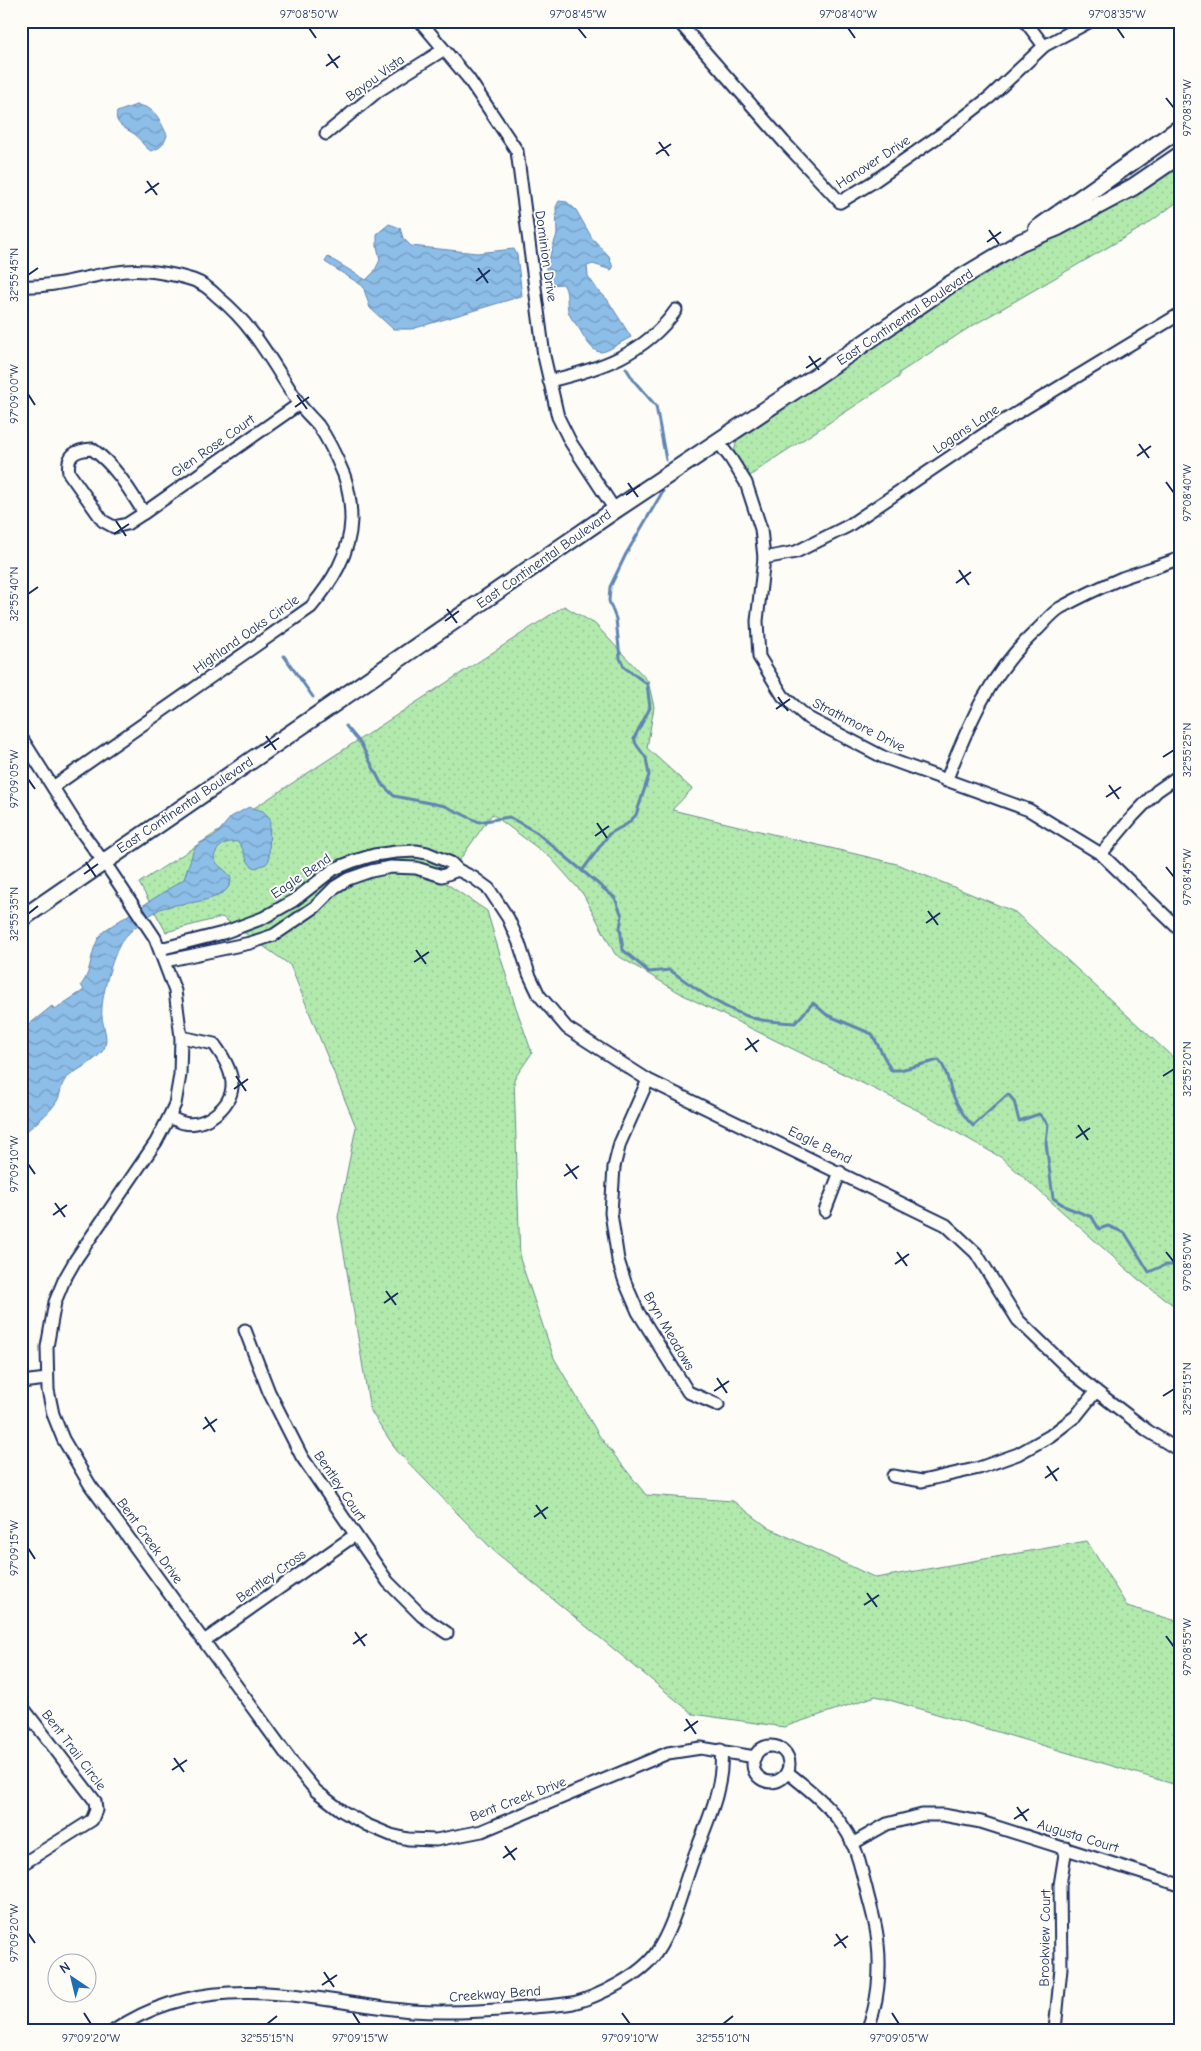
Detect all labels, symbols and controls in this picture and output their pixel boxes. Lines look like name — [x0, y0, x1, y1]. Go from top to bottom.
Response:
text: 97°08'50"W — [280, 7, 339, 21]
text: 97°08'45"W — [550, 7, 607, 21]
text: 97°08'40"W — [819, 7, 877, 21]
text: 97°08'35"W — [1088, 7, 1146, 21]
street label: Bayou Vista — [342, 51, 408, 105]
text: 97°08'35"W — [1180, 79, 1194, 137]
street label: Hanover Drive — [833, 132, 913, 192]
street label: Dominion Drive — [531, 209, 561, 303]
text: 32°55'45"N — [7, 248, 21, 302]
street label: East Continental Boulevard — [834, 265, 976, 369]
text: 97°09'00"W — [7, 364, 21, 424]
street label: Logans Lane — [930, 401, 1002, 457]
street label: Glen Rose Court — [168, 410, 259, 481]
text: 97°08'40"W — [1180, 464, 1194, 522]
street label: East Continental Boulevard — [473, 506, 615, 612]
text: 32°55'40"N — [7, 567, 21, 621]
street label: Highland Oaks Circle — [190, 591, 302, 677]
street label: Strathmore Drive — [810, 694, 908, 756]
text: 32°55'25"N — [1180, 723, 1194, 777]
text: 97°09'05"W — [7, 749, 21, 808]
street label: East Continental Boulevard — [114, 753, 256, 857]
text: 97°08'45"W — [1180, 848, 1194, 905]
street label: Eagle Bend — [268, 850, 334, 902]
text: 32°55'35"N — [7, 887, 21, 941]
text: 32°55'20"N — [1180, 1041, 1194, 1097]
street label: Eagle Bend — [785, 1122, 855, 1168]
text: 97°09'10"W — [7, 1135, 21, 1192]
text: 97°08'50"W — [1180, 1232, 1194, 1291]
street label: Bryn Meadows — [640, 1289, 698, 1373]
text: 32°55'15"N — [1180, 1362, 1194, 1416]
street label: Bentley Court — [310, 1448, 370, 1525]
street label: Bent Creek Drive — [113, 1495, 187, 1587]
text: 97°09'15"W — [7, 1519, 21, 1576]
street label: Bentley Cross — [233, 1546, 309, 1606]
text: 97°08'55"W — [1180, 1618, 1194, 1676]
street label: Bent Trail Circle — [38, 1706, 110, 1794]
street label: Bent Creek Drive — [468, 1773, 568, 1825]
street label: Augusta Court — [1035, 1816, 1122, 1857]
street label: Brookview Court — [1036, 1888, 1054, 1987]
text: 97°09'20"W — [7, 1903, 21, 1962]
north arrow — [48, 1954, 98, 2004]
text: N — [56, 1958, 73, 1977]
street label: Creekway Bend — [449, 1982, 541, 2006]
text: 97°09'20"W — [62, 2031, 121, 2045]
text: 32°55'15"N — [240, 2031, 294, 2045]
text: 97°09'15"W — [332, 2031, 389, 2045]
text: 97°09'10"W — [602, 2031, 659, 2045]
text: 32°55'10"N — [696, 2031, 750, 2045]
text: 97°09'05"W — [870, 2031, 929, 2045]

